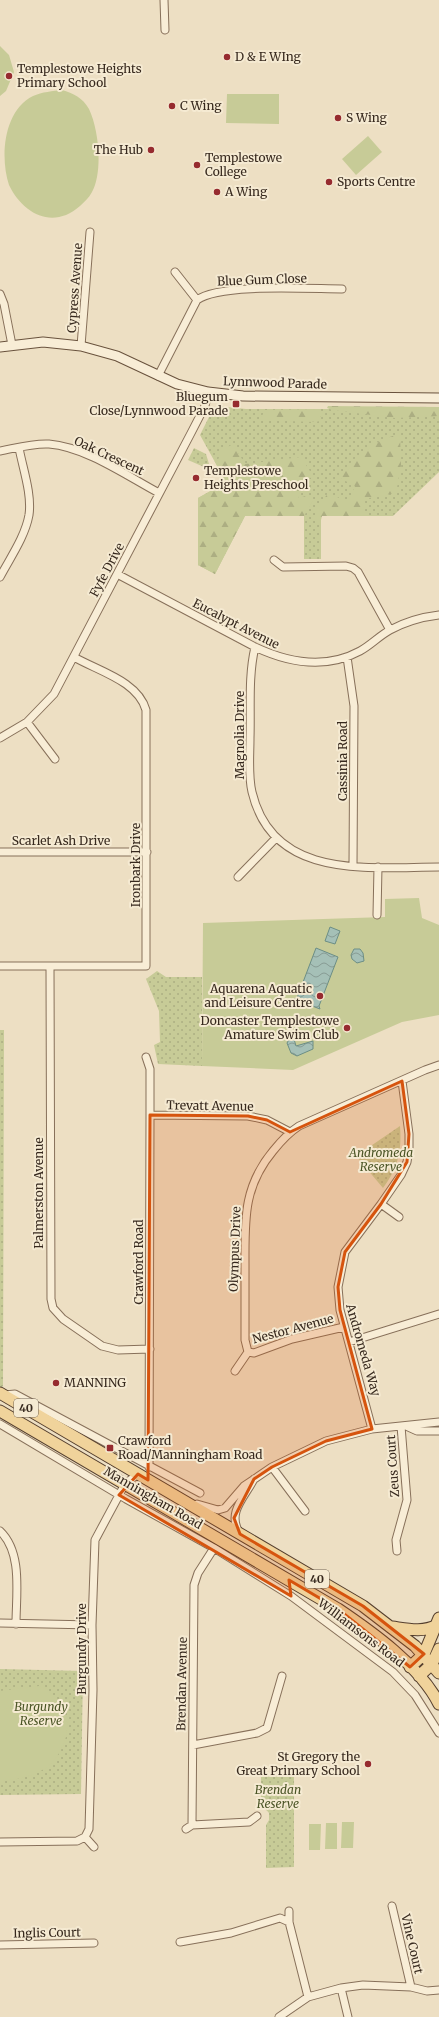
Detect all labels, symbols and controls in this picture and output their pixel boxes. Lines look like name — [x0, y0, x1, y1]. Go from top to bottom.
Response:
place label: D & E WIng — [235, 49, 301, 64]
marker: D & E WIng — [222, 52, 232, 62]
place label: Templestowe Heights Primary School — [17, 61, 142, 90]
marker: Templestowe Heights Primary School — [4, 71, 14, 81]
place label: C Wing — [180, 98, 222, 113]
marker: C Wing — [167, 101, 177, 111]
place label: S Wing — [346, 110, 388, 125]
marker: S Wing — [333, 113, 343, 123]
place label: The Hub — [94, 142, 143, 157]
marker: The Hub — [146, 145, 156, 155]
place label: Templestowe College — [205, 150, 282, 179]
marker: Templestowe College — [192, 160, 202, 170]
place label: Sports Centre — [337, 174, 415, 189]
marker: Sports Centre — [324, 177, 334, 187]
place label: A Wing — [224, 184, 268, 199]
marker: A Wing — [212, 187, 222, 197]
street label: Cypress Avenue — [64, 242, 85, 334]
street label: Blue Gum Close — [217, 270, 307, 289]
street label: Lynnwood Parade — [223, 373, 327, 392]
place label: Bluegum Close/Lynnwood Parade — [90, 389, 228, 418]
marker: Bluegum Close/Lynnwood Parade — [231, 399, 241, 409]
street label: Oak Crescent — [72, 433, 147, 478]
place label: Templestowe Heights Preschool — [204, 463, 309, 492]
marker: Templestowe Heights Preschool — [191, 473, 201, 483]
street label: Fyfe Drive — [86, 540, 127, 599]
street label: Eucalypt Avenue — [190, 595, 282, 652]
street label: Magnolia Drive — [232, 691, 247, 779]
street label: Cassinia Road — [335, 721, 350, 801]
street label: Ironbark Drive — [128, 823, 143, 907]
street label: Scarlet Ash Drive — [12, 833, 110, 848]
place label: Aquarena Aquatic and Leisure Centre — [205, 981, 312, 1010]
marker: Aquarena Aquatic and Leisure Centre — [315, 991, 325, 1001]
place label: Doncaster Templestowe Amature Swim Club — [201, 1013, 339, 1042]
marker: Doncaster Templestowe Amature Swim Club — [342, 1023, 352, 1033]
street label: Trevatt Avenue — [166, 1097, 254, 1114]
street label: Palmerston Avenue — [31, 1137, 46, 1249]
park label: Andromeda Reserve — [348, 1145, 413, 1174]
street label: Olympus Drive — [226, 1206, 243, 1292]
street label: Crawford Road — [131, 1219, 146, 1305]
street label: Andromeda Way — [343, 1301, 384, 1398]
street label: Nestor Avenue — [251, 1311, 335, 1347]
place label: MANNING — [64, 1375, 126, 1390]
marker: MANNING — [51, 1378, 61, 1388]
road number: 40 — [14, 1399, 38, 1417]
place label: Crawford Road/Manningham Road — [118, 1433, 263, 1462]
street label: Zeus Court — [383, 1434, 402, 1498]
marker: Crawford Road/Manningham Road — [105, 1443, 115, 1453]
street label: Manningham Road — [101, 1463, 205, 1532]
road number: 40 — [305, 1570, 329, 1588]
street label: Williamsons Road — [314, 1595, 407, 1670]
street label: Burgundy Drive — [74, 1603, 89, 1695]
street label: Brendan Avenue — [173, 1637, 190, 1731]
park label: Burgundy Reserve — [14, 1699, 68, 1728]
place label: St Gregory the Great Primary School — [236, 1749, 360, 1778]
marker: St Gregory the Great Primary School — [363, 1759, 373, 1769]
park label: Brendan Reserve — [255, 1782, 301, 1811]
street label: Vine Court — [398, 1911, 427, 1976]
street label: Inglis Court — [13, 1924, 81, 1941]

